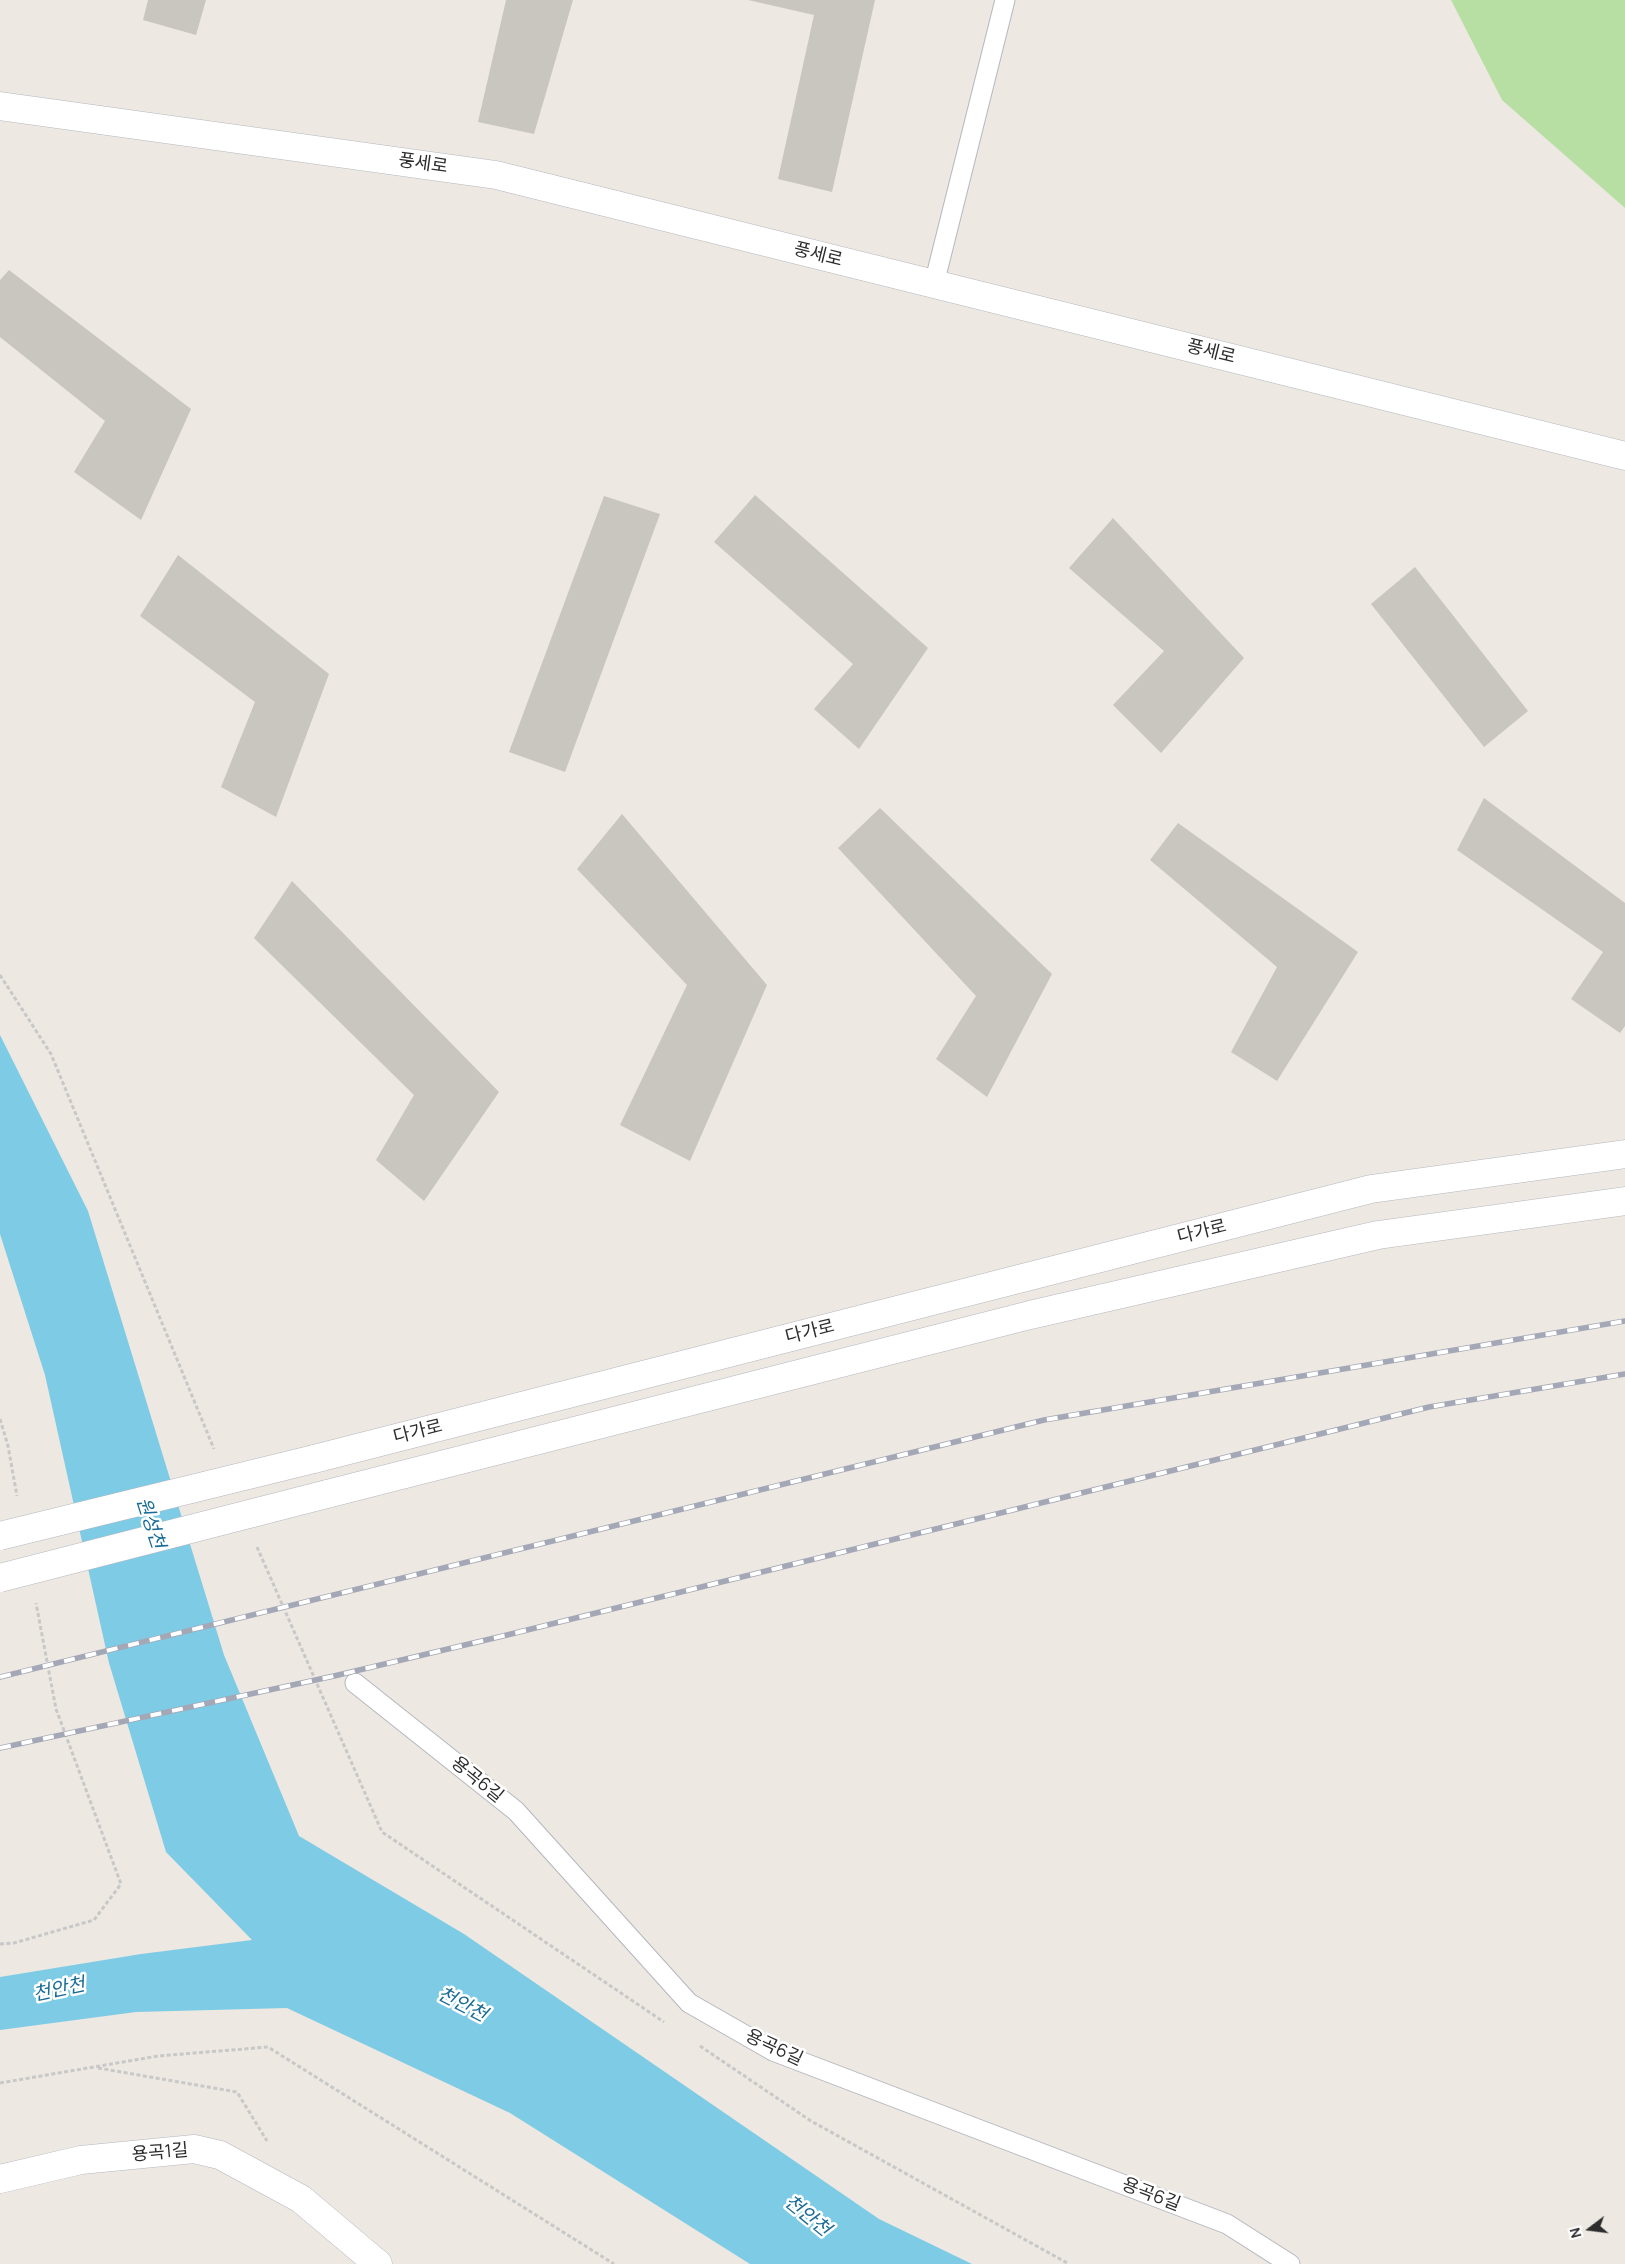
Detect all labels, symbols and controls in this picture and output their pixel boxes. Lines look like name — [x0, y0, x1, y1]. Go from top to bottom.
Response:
street label: 풍세로 — [397, 150, 449, 178]
street label: 풍세로 — [791, 239, 845, 271]
street label: 풍세로 — [1184, 336, 1238, 368]
street label: 다가로 — [1175, 1216, 1229, 1248]
street label: 다가로 — [783, 1316, 837, 1348]
street label: 다가로 — [391, 1416, 445, 1448]
water label: 원성천 — [131, 1495, 169, 1551]
street label: 용곡6길 — [447, 1752, 507, 1808]
water label: 천안천 — [31, 1973, 87, 2007]
water label: 천안천 — [433, 1983, 491, 2027]
street label: 용곡6길 — [742, 2025, 806, 2071]
street label: 용곡1길 — [131, 2140, 189, 2166]
street label: 용곡6길 — [1119, 2174, 1183, 2216]
water label: 천안천 — [779, 2191, 835, 2241]
north arrow — [1565, 2204, 1615, 2254]
text: N — [1565, 2226, 1586, 2240]

